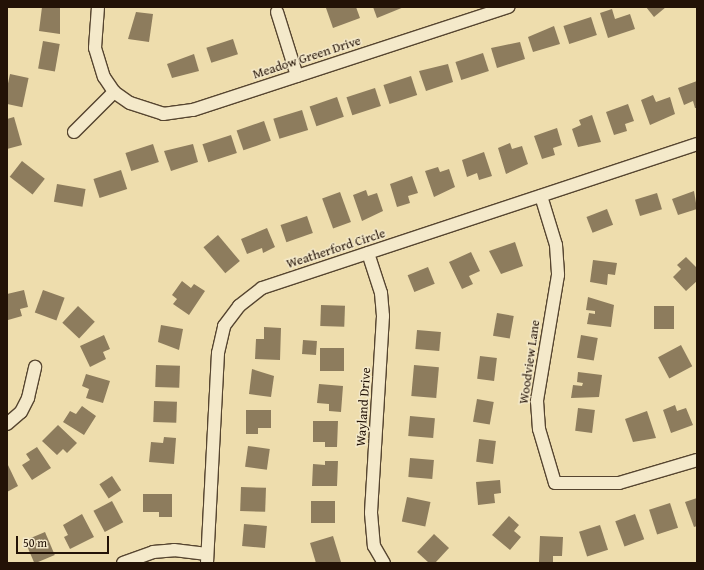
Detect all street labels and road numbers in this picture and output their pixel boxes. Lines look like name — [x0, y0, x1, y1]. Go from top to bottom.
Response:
street label: Meadow Green Drive — [251, 33, 363, 83]
street label: Weatherford Circle — [285, 226, 387, 272]
street label: Woodview Lane — [516, 319, 544, 405]
street label: Wayland Drive — [353, 367, 375, 447]

